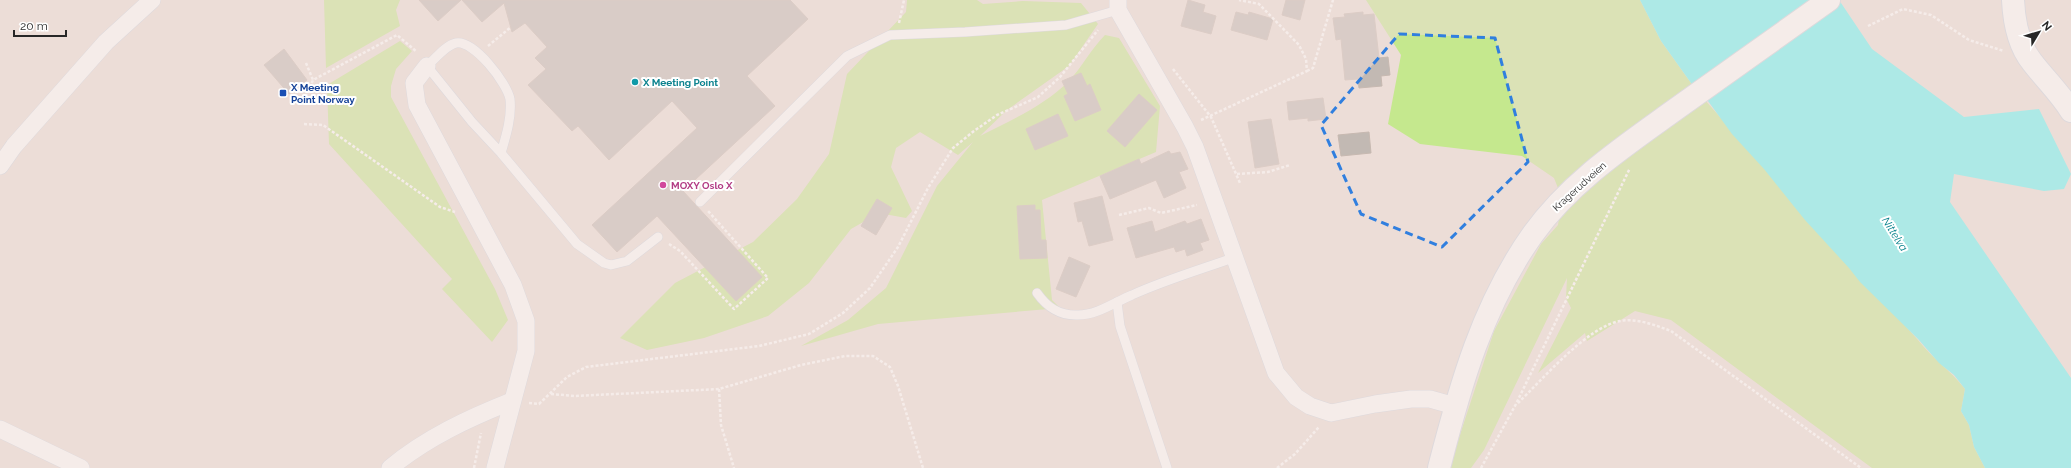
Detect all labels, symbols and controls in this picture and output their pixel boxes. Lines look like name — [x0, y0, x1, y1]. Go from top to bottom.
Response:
scale bar — [14, 12, 66, 38]
north arrow — [2019, 12, 2059, 52]
text: 20 m — [20, 19, 48, 33]
text: N — [2039, 19, 2054, 33]
marker: X Meeting Point — [630, 77, 640, 87]
place label: X Meeting Point — [642, 77, 718, 88]
place label: X Meeting Point Norway — [290, 82, 355, 105]
marker: X Meeting Point Norway — [278, 88, 288, 98]
street label: Kragerudveien — [1550, 159, 1608, 213]
marker: MOXY Oslo X — [658, 180, 668, 190]
place label: MOXY Oslo X — [671, 180, 733, 191]
water label: Nittelva — [1879, 215, 1910, 254]

